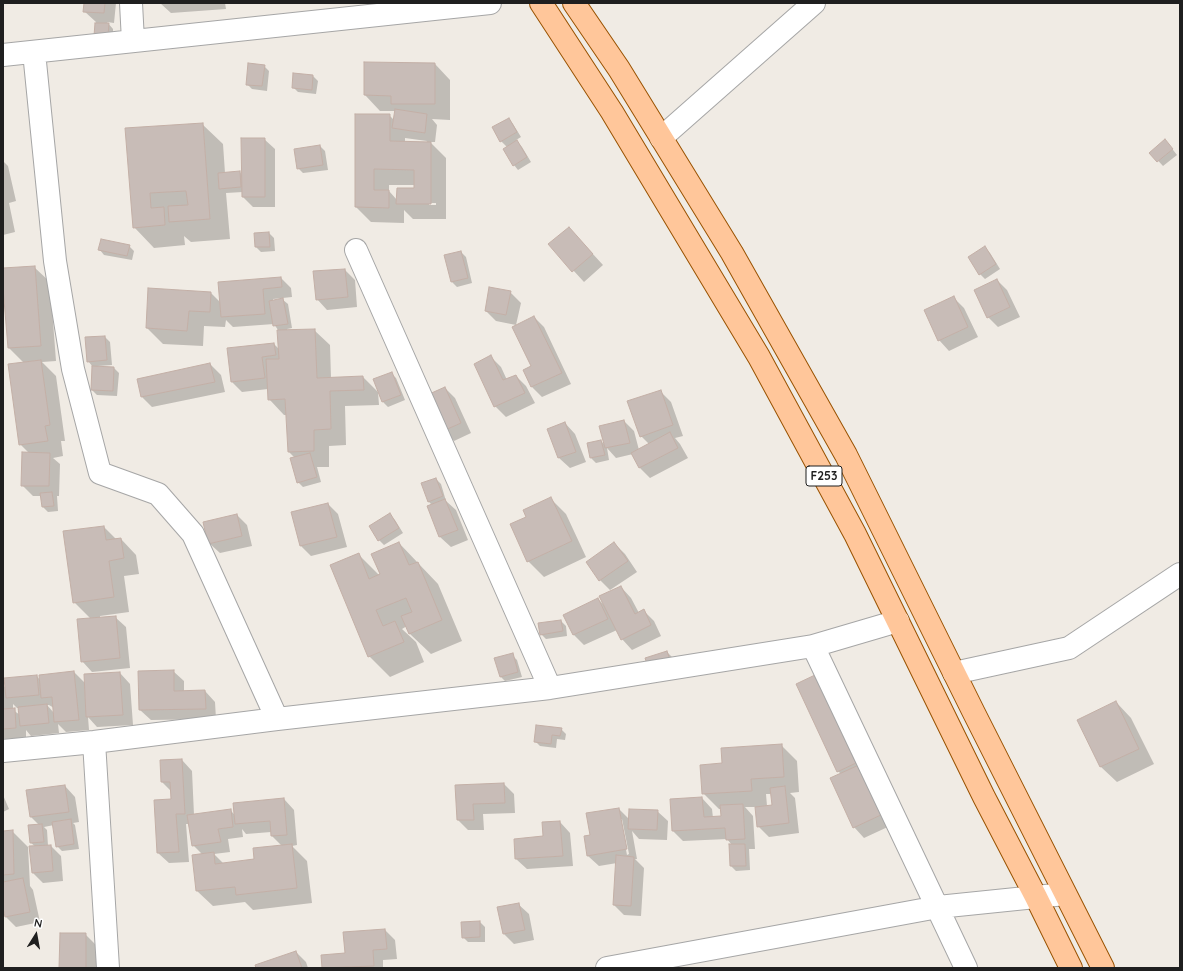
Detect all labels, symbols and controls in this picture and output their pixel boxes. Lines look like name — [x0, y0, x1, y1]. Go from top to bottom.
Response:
road number: F253 — [806, 466, 842, 486]
north arrow — [16, 915, 56, 955]
text: N — [33, 916, 44, 931]

